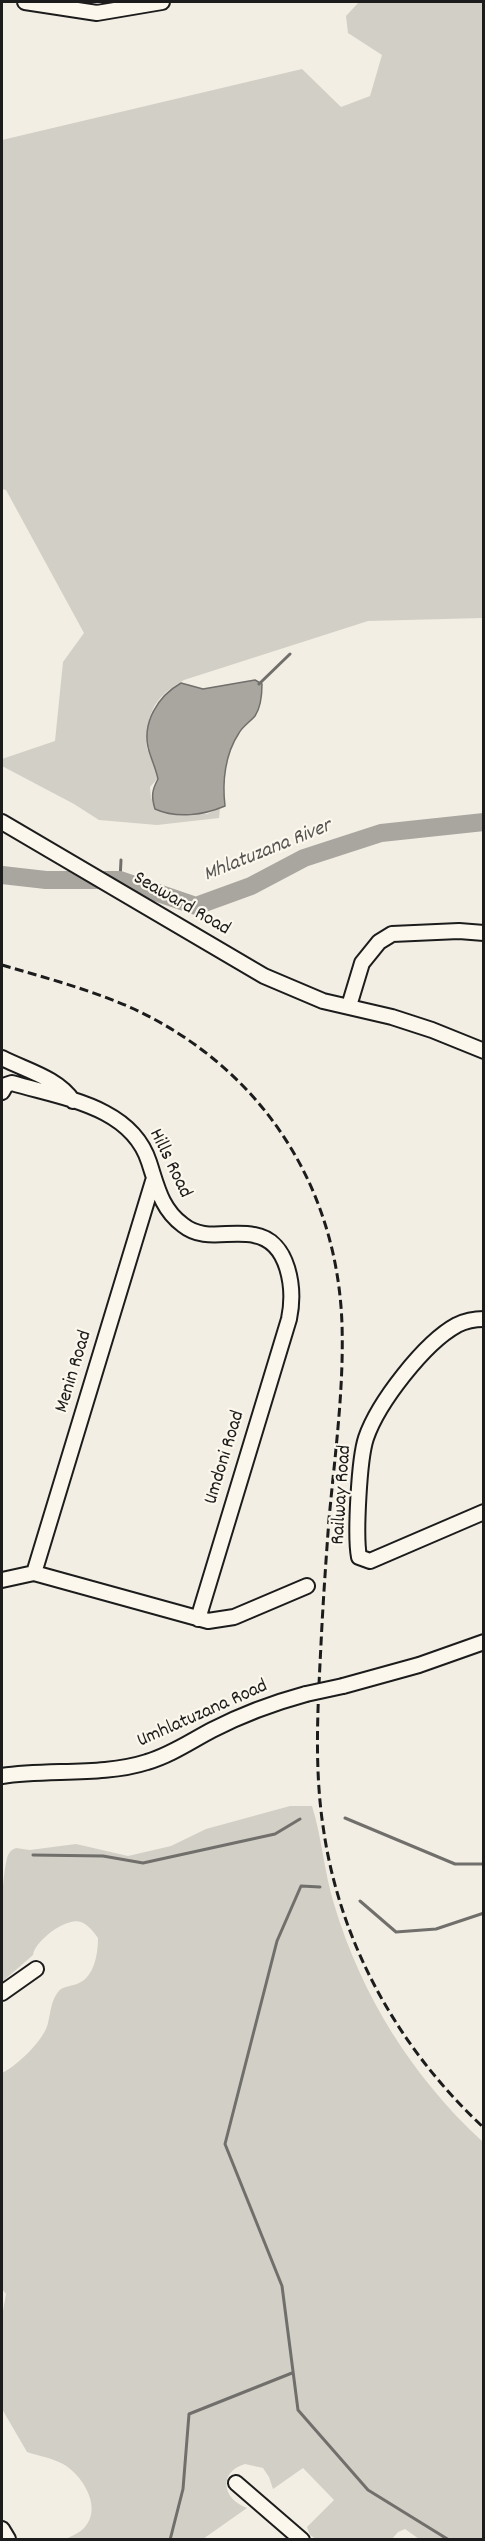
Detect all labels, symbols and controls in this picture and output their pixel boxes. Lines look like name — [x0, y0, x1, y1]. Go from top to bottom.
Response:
water label: Mhlatuzana River — [200, 815, 336, 889]
street label: Seaward Road — [128, 868, 234, 942]
street label: Hills Road — [142, 1126, 196, 1202]
street label: Menin Road — [51, 1328, 99, 1416]
street label: Umdoni Road — [200, 1408, 252, 1508]
street label: Railway Road — [328, 1444, 358, 1546]
street label: Umhlatuzana Road — [134, 1676, 272, 1754]

